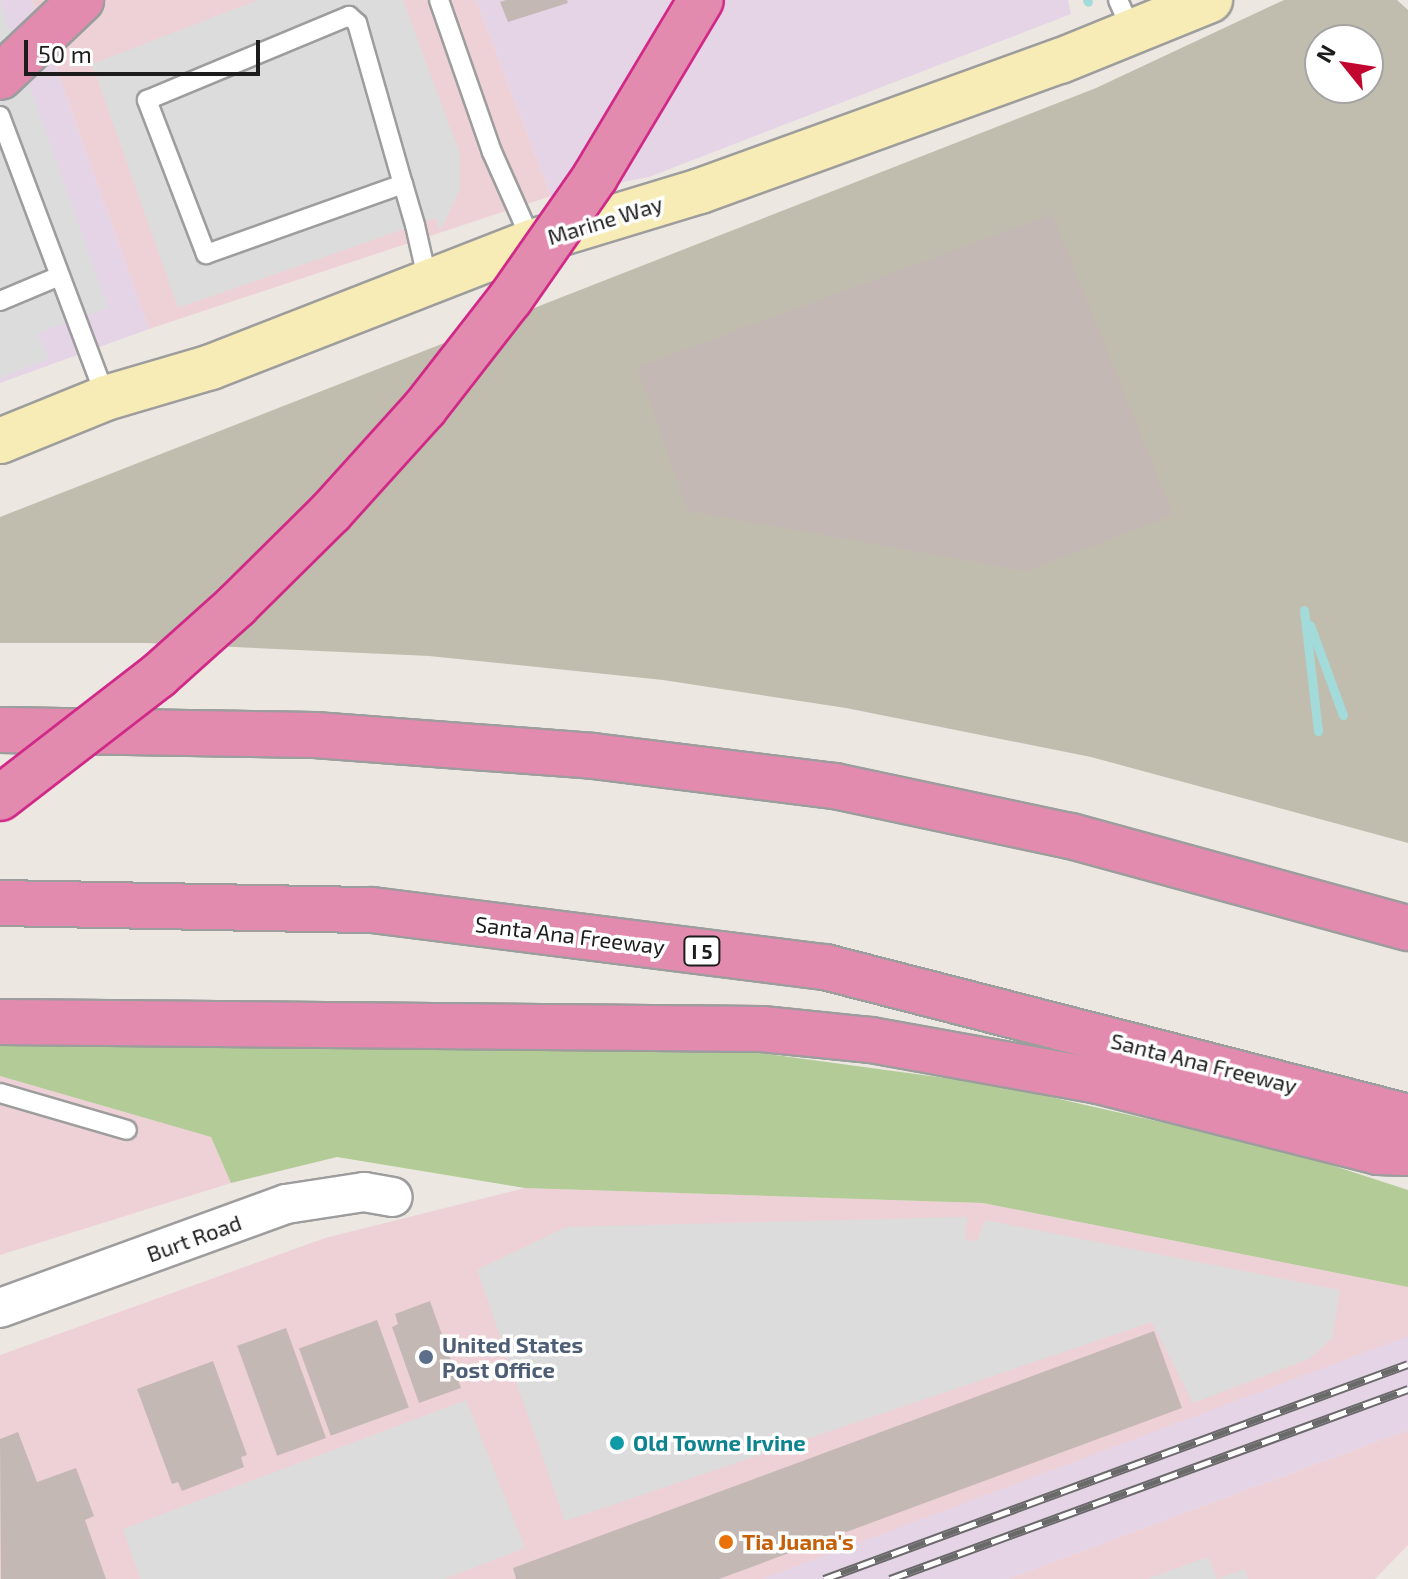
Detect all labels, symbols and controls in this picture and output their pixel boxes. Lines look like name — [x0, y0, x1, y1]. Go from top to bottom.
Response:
scale bar — [28, 24, 264, 74]
north arrow — [1304, 24, 1384, 104]
text: 50 m — [38, 39, 92, 68]
text: N — [1310, 40, 1340, 66]
street label: Marine Way — [544, 190, 666, 250]
street label: Santa Ana Freeway — [473, 910, 667, 960]
road number: I 5 — [682, 935, 722, 967]
street label: Santa Ana Freeway — [1108, 1027, 1300, 1099]
street label: Burt Road — [143, 1209, 245, 1267]
place label: United States Post Office — [442, 1331, 583, 1382]
marker: United States Post Office — [417, 1348, 435, 1366]
place label: Old Towne Irvine — [633, 1430, 806, 1456]
marker: Old Towne Irvine — [608, 1434, 626, 1452]
place label: Tia Juana's — [742, 1529, 854, 1555]
marker: Tia Juana's — [717, 1533, 735, 1551]

